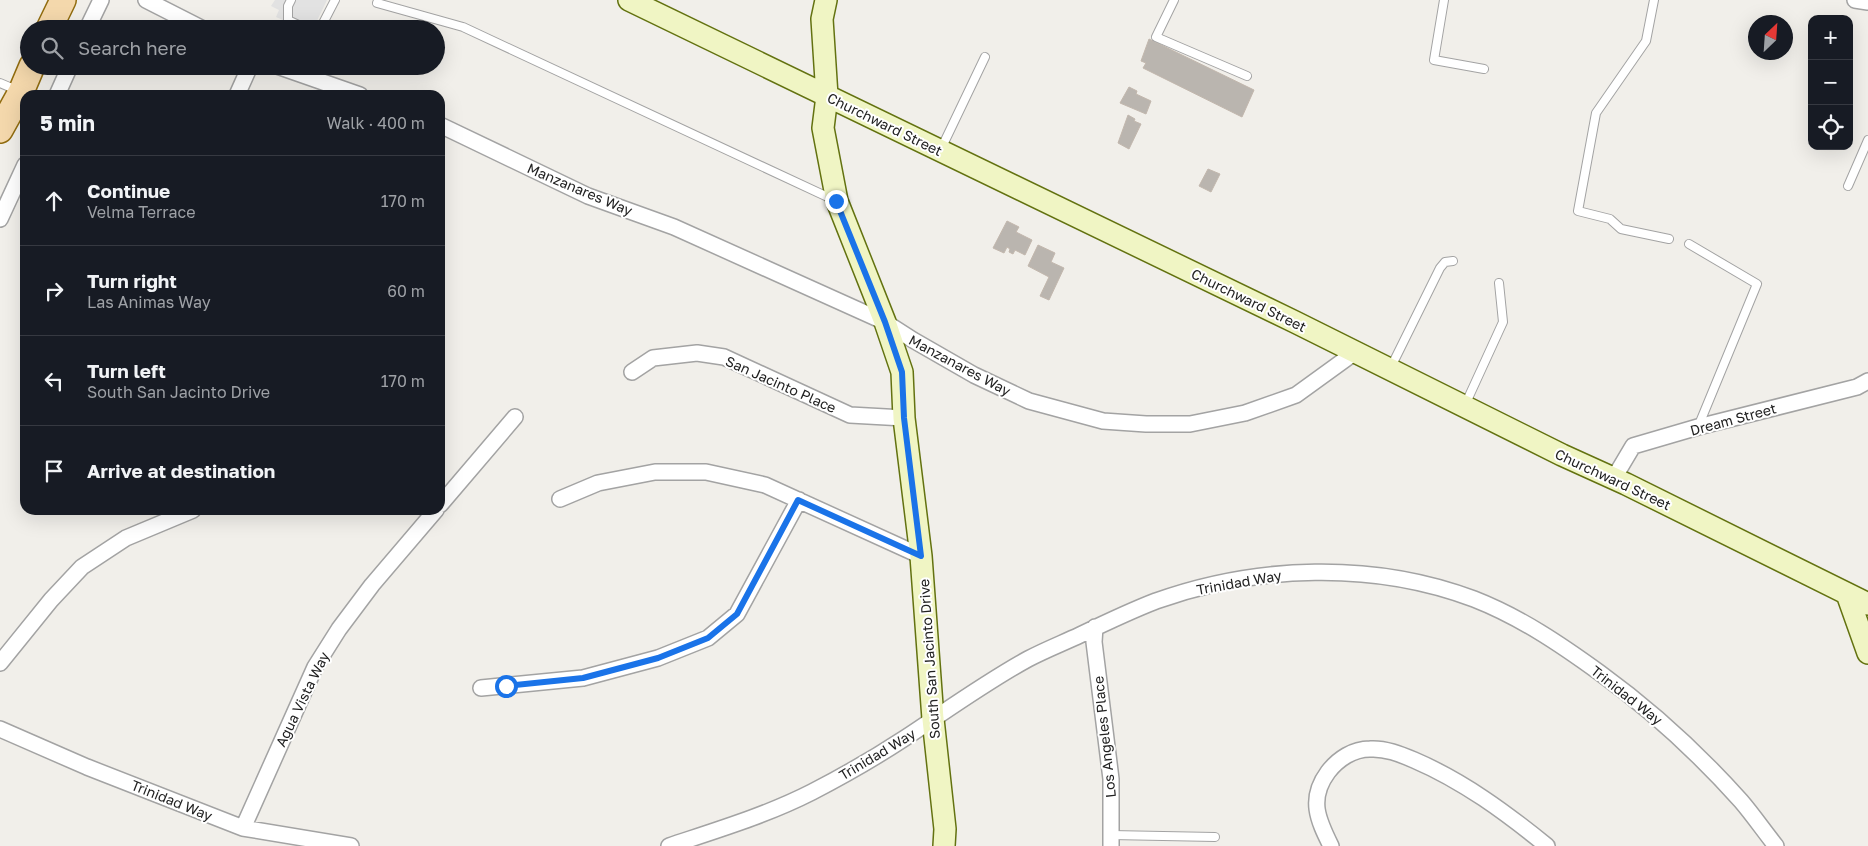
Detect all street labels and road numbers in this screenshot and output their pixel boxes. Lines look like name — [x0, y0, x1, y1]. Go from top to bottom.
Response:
street label: Churchward Street — [825, 89, 945, 159]
street label: Manzanares Way — [525, 159, 635, 219]
street label: Churchward Street — [1189, 265, 1309, 335]
street label: Manzanares Way — [906, 331, 1014, 399]
street label: San Jacinto Place — [723, 352, 839, 416]
street label: Dream Street — [1688, 399, 1778, 439]
street label: Churchward Street — [1552, 445, 1674, 513]
street label: Trinidad Way — [1195, 566, 1283, 598]
street label: South San Jacinto Drive — [915, 578, 943, 740]
street label: Agua Vista Way — [272, 649, 332, 749]
street label: Trinidad Way — [1588, 662, 1666, 728]
street label: Los Angeles Place — [1089, 675, 1119, 799]
street label: Trinidad Way — [836, 724, 918, 783]
street label: Trinidad Way — [129, 776, 215, 824]

